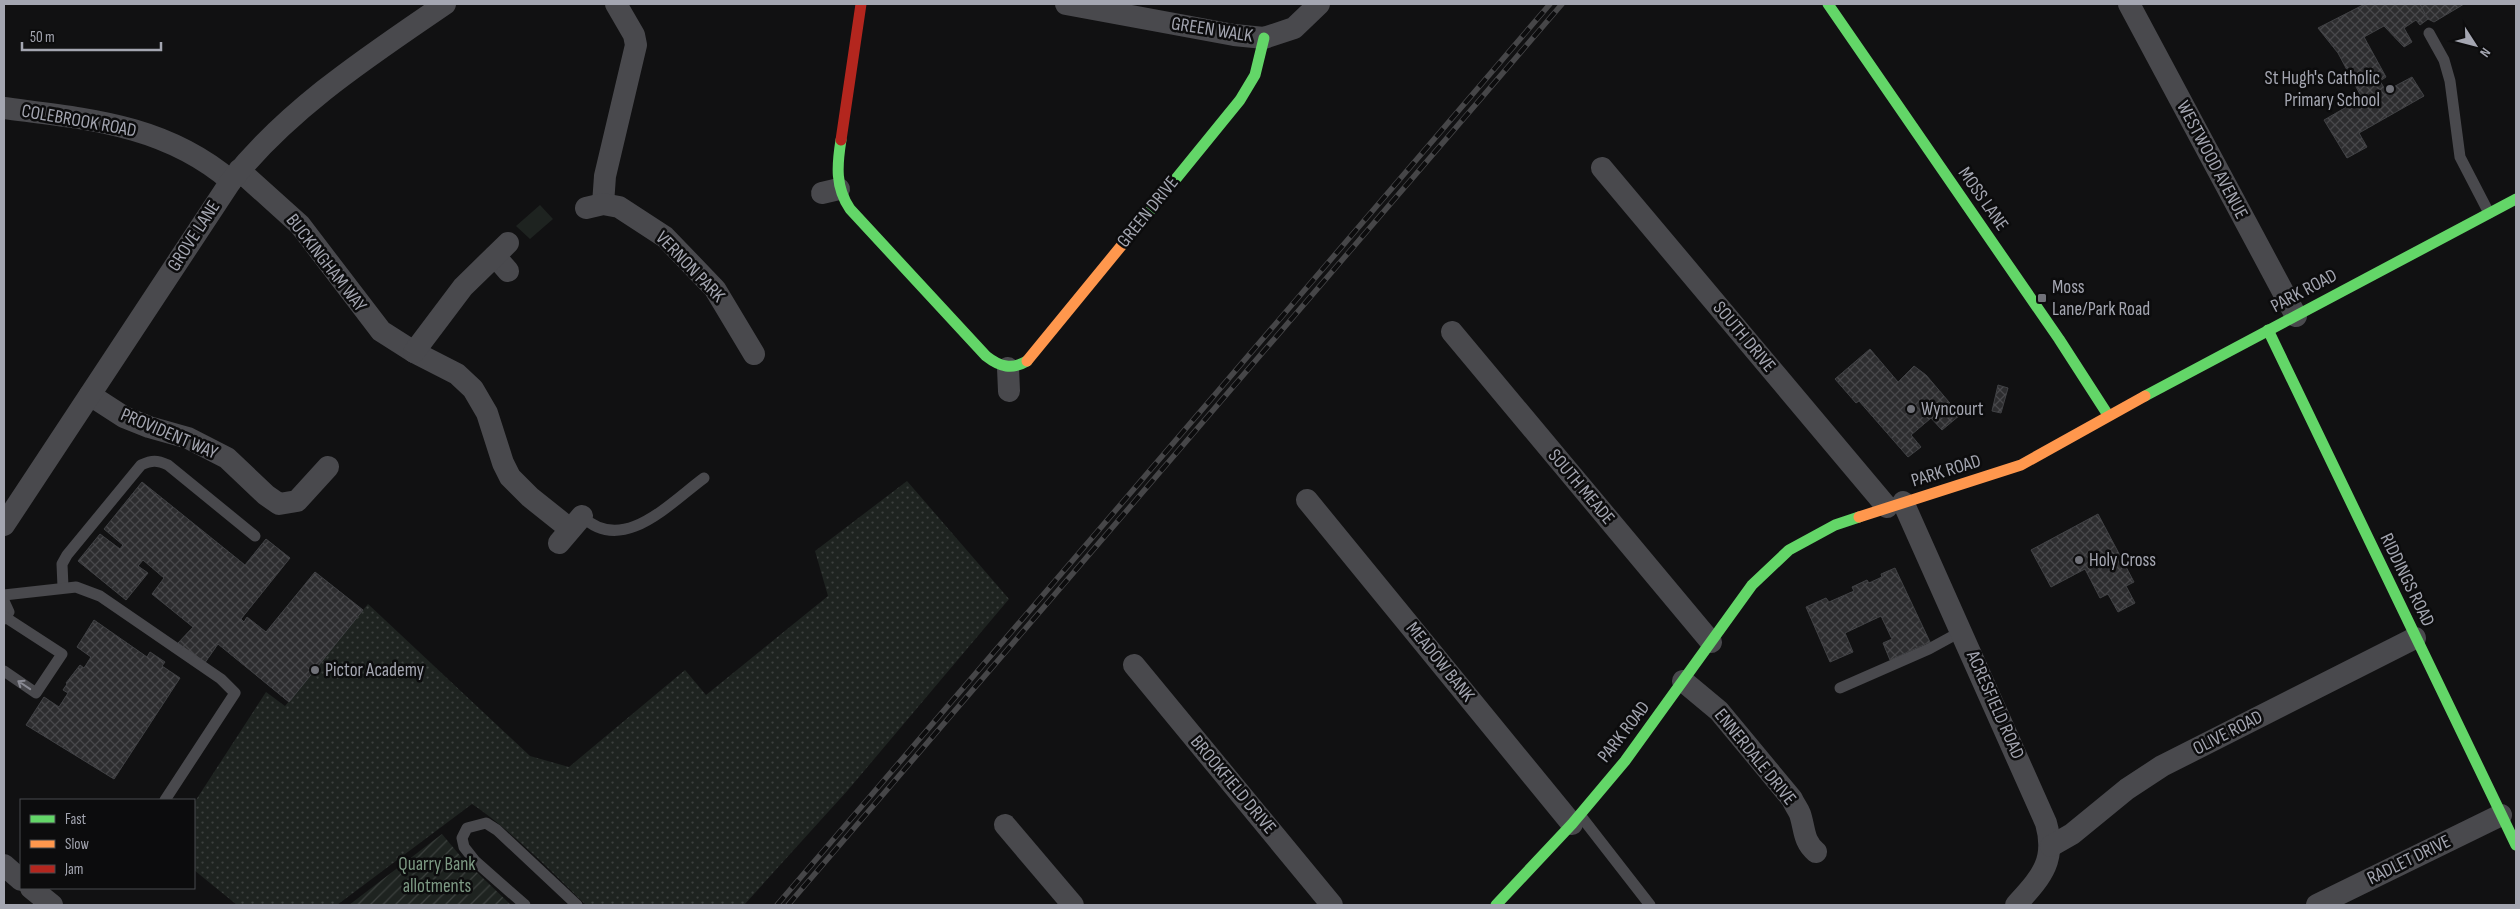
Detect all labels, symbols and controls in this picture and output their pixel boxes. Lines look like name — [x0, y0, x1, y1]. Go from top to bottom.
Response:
street label: GREEN WALK — [1170, 12, 1255, 48]
scale bar — [22, 20, 161, 52]
north arrow — [2450, 20, 2500, 70]
text: 50 m — [30, 28, 55, 47]
text: N — [2476, 44, 2494, 60]
place label: St Hugh's Catholic Primary School — [2265, 67, 2380, 112]
marker: St Hugh's Catholic Primary School — [2384, 83, 2396, 95]
street label: WESTWOOD AVENUE — [2171, 97, 2253, 223]
street label: COLEBROOK ROAD — [20, 100, 138, 142]
street label: MOSS LANE — [1953, 163, 2013, 235]
street label: GREEN DRIVE — [1112, 172, 1184, 252]
street label: GROVE LANE — [163, 196, 225, 276]
street label: BUCKINGHAM WAY — [281, 209, 371, 317]
street label: VERNON PARK — [650, 227, 730, 308]
street label: PARK ROAD — [2267, 264, 2341, 318]
place label: Moss Lane/Park Road — [2052, 276, 2150, 321]
marker: Moss Lane/Park Road — [2036, 292, 2048, 304]
street label: SOUTH DRIVE — [1708, 297, 1780, 377]
place label: Wyncourt — [1921, 398, 1984, 421]
street label: PROVIDENT WAY — [117, 403, 221, 465]
marker: Wyncourt — [1905, 403, 1917, 415]
street label: SOUTH MEADE — [1543, 445, 1619, 529]
street label: PARK ROAD — [1908, 450, 1984, 492]
street label: RIDDINGS ROAD — [2375, 530, 2439, 630]
place label: Holy Cross — [2089, 549, 2156, 572]
marker: Holy Cross — [2073, 554, 2085, 566]
street label: MEADOW BANK — [1401, 617, 1479, 707]
street label: ACRESFIELD ROAD — [1961, 646, 2029, 763]
place label: Pictor Academy — [325, 659, 425, 682]
marker: Pictor Academy — [309, 664, 321, 676]
one-way arrow — [18, 680, 32, 690]
street label: PARK ROAD — [1593, 697, 1655, 767]
street label: ENNERDALE DRIVE — [1709, 704, 1801, 810]
street label: OLIVE ROAD — [2189, 706, 2267, 760]
street label: BROOKFIELD DRIVE — [1185, 731, 1281, 839]
legend — [20, 799, 195, 889]
text: Fast — [65, 810, 87, 829]
street label: RADLET DRIVE — [2363, 830, 2455, 890]
text: Slow — [65, 835, 89, 854]
park label: Quarry Bank allotments — [398, 853, 476, 898]
text: Jam — [64, 860, 83, 879]

